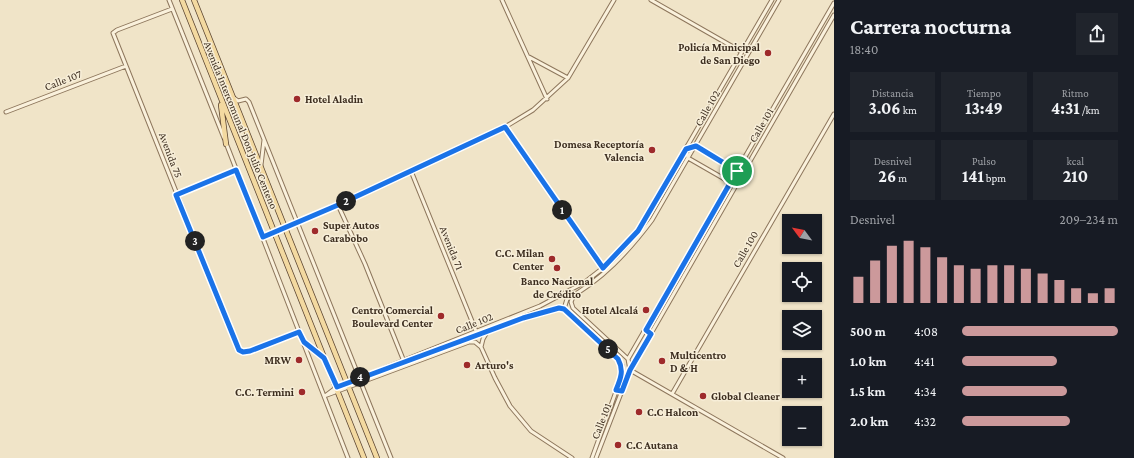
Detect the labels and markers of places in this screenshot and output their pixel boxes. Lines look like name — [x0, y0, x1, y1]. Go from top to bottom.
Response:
place label: Policía Municipal de San Diego — [678, 41, 761, 66]
marker: Policía Municipal de San Diego — [763, 48, 773, 58]
place label: Hotel Aladin — [305, 93, 364, 105]
marker: Hotel Aladin — [292, 94, 302, 104]
place label: Domesa Receptoría Valencia — [554, 138, 645, 163]
marker: Domesa Receptoría Valencia — [647, 145, 657, 155]
pin — [720, 154, 754, 188]
pin: 2 — [336, 191, 356, 211]
pin: 1 — [552, 200, 572, 220]
place label: Super Autos Carabobo — [323, 219, 380, 244]
marker: Super Autos Carabobo — [310, 226, 320, 236]
pin: 3 — [185, 231, 205, 251]
place label: C.C. Milan Center — [495, 247, 545, 272]
marker: C.C. Milan Center — [547, 254, 557, 264]
marker: Banco Nacional de Crédito — [552, 263, 562, 273]
place label: Banco Nacional de Crédito — [521, 275, 594, 300]
place label: Centro Comercial Boulevard Center — [351, 304, 434, 329]
place label: Hotel Alcalá — [582, 304, 639, 316]
marker: Hotel Alcalá — [641, 305, 651, 315]
marker: Centro Comercial Boulevard Center — [436, 311, 446, 321]
pin: 5 — [598, 339, 618, 359]
place label: Multicentro D & H — [670, 349, 727, 374]
place label: MRW — [265, 354, 291, 366]
marker: MRW — [294, 355, 304, 365]
marker: Multicentro D & H — [657, 356, 667, 366]
place label: Arturo's — [474, 359, 514, 371]
marker: Arturo's — [462, 360, 472, 370]
pin: 4 — [350, 367, 370, 387]
place label: C.C. Termini — [235, 386, 295, 398]
marker: C.C. Termini — [297, 387, 307, 397]
place label: Global Cleaner — [711, 390, 780, 402]
marker: Global Cleaner — [698, 391, 708, 401]
place label: C.C Halcon — [647, 406, 699, 418]
marker: C.C Halcon — [634, 407, 644, 417]
place label: C.C Autana — [626, 439, 679, 451]
marker: C.C Autana — [613, 440, 623, 450]

